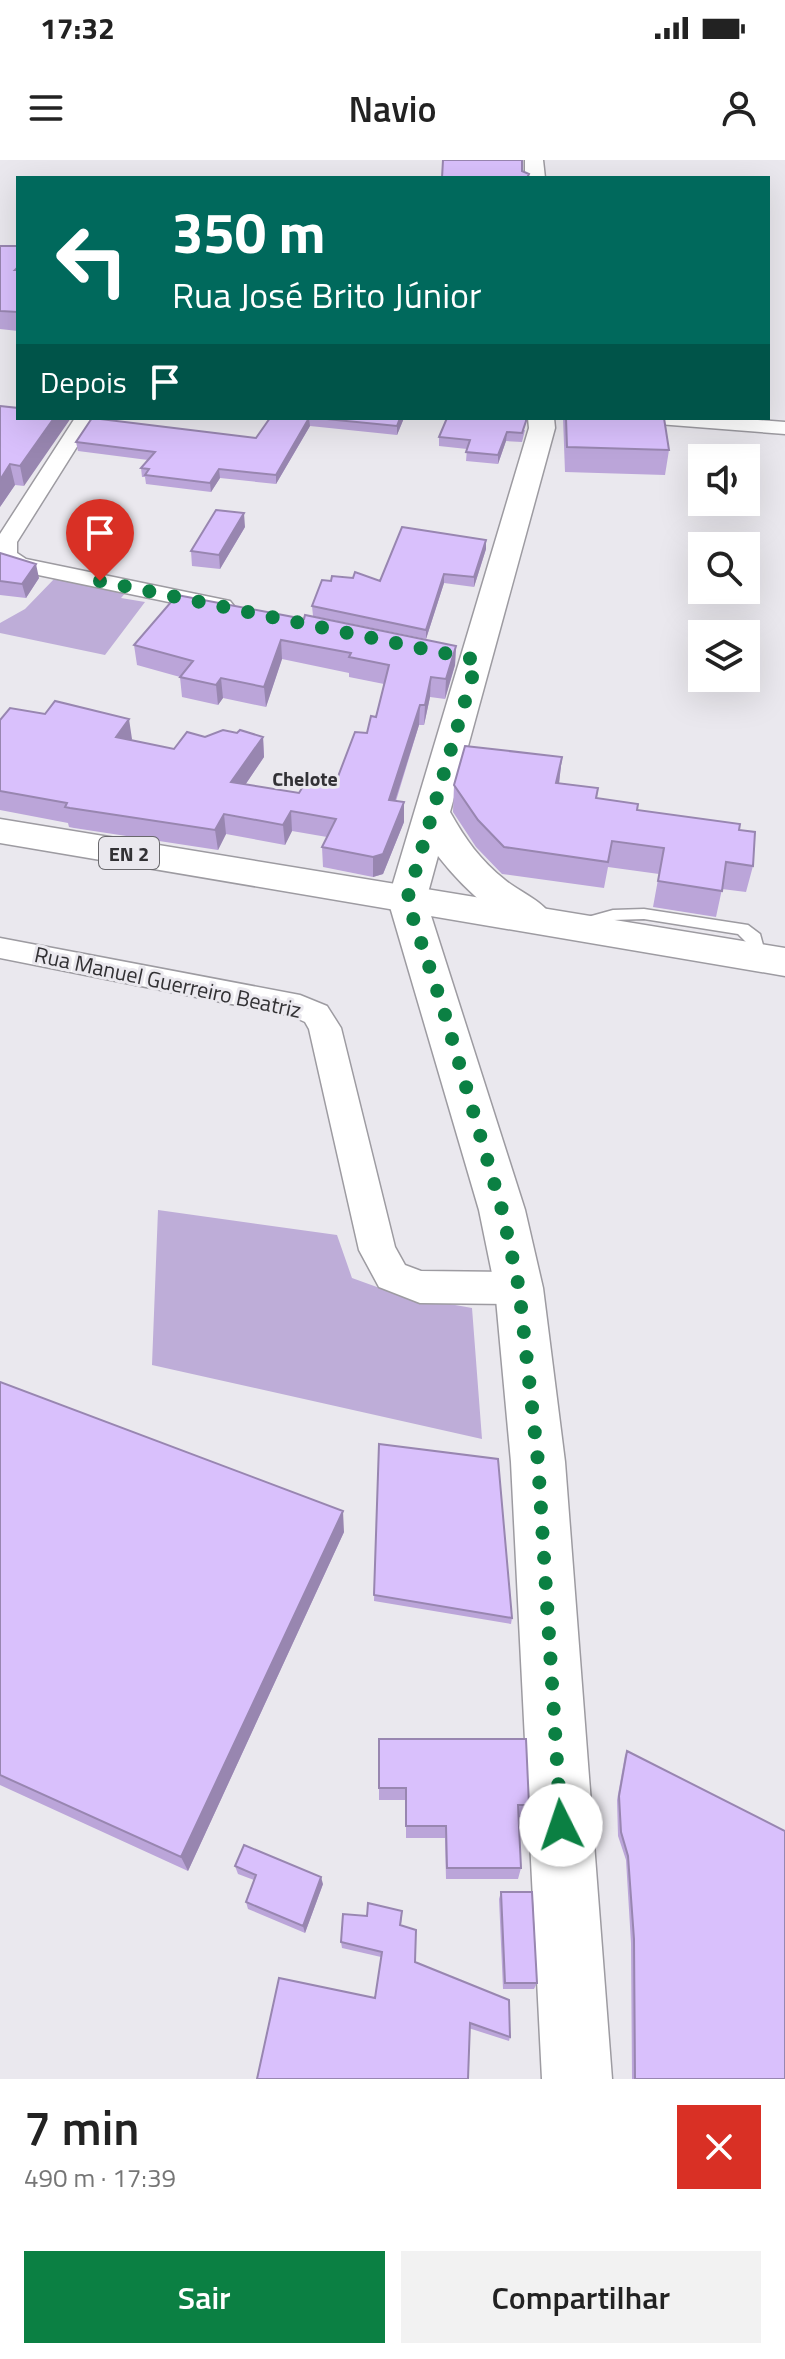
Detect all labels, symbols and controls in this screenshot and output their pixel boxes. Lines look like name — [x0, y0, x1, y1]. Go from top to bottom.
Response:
text: 17:32 — [40, 5, 115, 51]
text: Navio — [348, 81, 437, 136]
icon: menu — [24, 86, 68, 130]
icon: person — [717, 86, 761, 130]
text: 350 m — [172, 190, 325, 275]
icon: left — [40, 208, 144, 312]
text: Rua José Brito Júnior — [172, 267, 482, 322]
text: Depois — [40, 359, 127, 405]
icon: arrive — [143, 360, 187, 404]
map controls — [688, 444, 760, 692]
button: sound — [688, 444, 760, 516]
pin — [66, 499, 134, 581]
icon: arrive — [78, 511, 122, 555]
button: search — [688, 532, 760, 604]
button: layers — [688, 620, 760, 692]
district label: Chelote — [272, 763, 338, 794]
road number: EN 2 — [99, 837, 159, 869]
street label: Rua Manuel Guerreiro Beatriz — [31, 937, 305, 1027]
position arrow — [519, 1783, 603, 1867]
text: 7 min — [24, 2091, 139, 2164]
button: close — [677, 2105, 761, 2189]
text: 490 m · 17:39 — [24, 2158, 176, 2197]
button: Sair — [24, 2251, 385, 2343]
button: Compartilhar — [401, 2251, 761, 2343]

